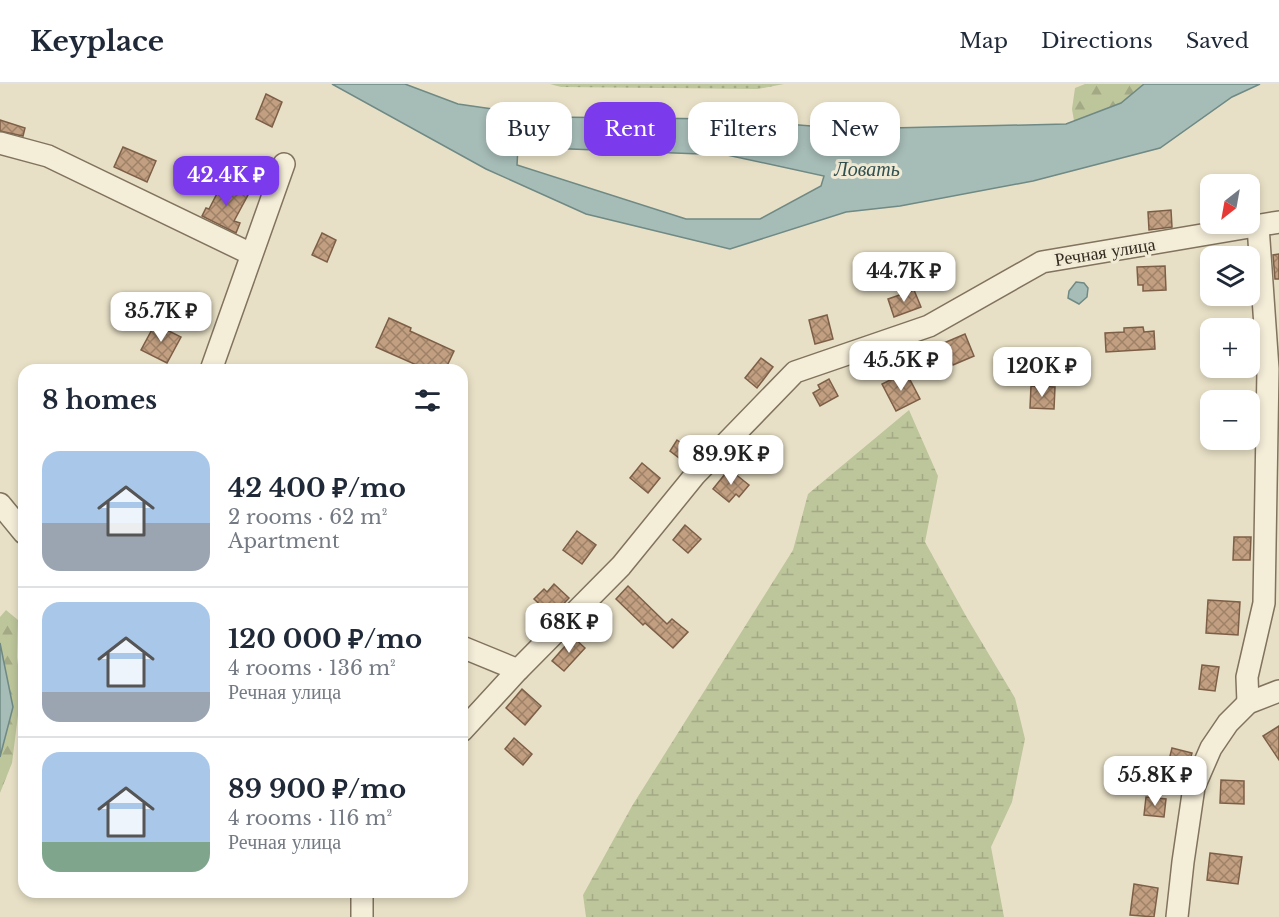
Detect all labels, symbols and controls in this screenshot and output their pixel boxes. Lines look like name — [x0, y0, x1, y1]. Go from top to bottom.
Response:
text: Keyplace — [30, 24, 164, 59]
text: Map — [959, 28, 1008, 54]
text: Directions — [1041, 28, 1153, 54]
text: Saved — [1186, 28, 1249, 54]
chip: Buy — [486, 102, 572, 156]
chip: Rent — [584, 102, 676, 156]
chip: Filters — [688, 102, 798, 156]
chip: New — [810, 102, 900, 156]
pin: 42.4K ₽ — [171, 156, 281, 207]
water label: Ловать — [833, 157, 900, 181]
text: 42.4K ₽ — [187, 163, 265, 187]
north arrow — [1200, 174, 1260, 234]
map controls — [1200, 174, 1260, 450]
street label: Речная улица — [1053, 233, 1157, 271]
button: layers — [1200, 246, 1260, 306]
pin: 44.7K ₽ — [849, 252, 959, 303]
text: 44.7K ₽ — [867, 259, 941, 283]
pin: 35.7K ₽ — [106, 292, 216, 343]
text: 35.7K ₽ — [125, 299, 197, 323]
button: + — [1200, 318, 1260, 378]
pin: 45.5K ₽ — [846, 341, 956, 392]
pin: 120K ₽ — [993, 347, 1091, 398]
text: 45.5K ₽ — [863, 348, 939, 372]
text: 120K ₽ — [1007, 354, 1077, 378]
text: 8 homes — [42, 384, 157, 416]
icon: filters — [411, 384, 444, 417]
button: − — [1200, 390, 1260, 450]
pin: 89.9K ₽ — [676, 435, 786, 486]
text: 89.9K ₽ — [692, 442, 770, 466]
text: 42 400 ₽/mo — [228, 472, 406, 504]
icon: home — [90, 475, 162, 547]
text: 2 rooms · 62 m² — [228, 505, 387, 529]
text: Apartment — [228, 529, 339, 553]
pin: 68K ₽ — [527, 603, 611, 654]
text: 68K ₽ — [539, 610, 599, 634]
text: 120 000 ₽/mo — [228, 623, 422, 655]
icon: home — [90, 626, 162, 698]
text: 4 rooms · 136 m² — [228, 656, 396, 680]
text: Речная улица — [228, 680, 341, 704]
pin: 55.8K ₽ — [1100, 756, 1210, 807]
text: 55.8K ₽ — [1118, 763, 1192, 787]
text: 89 900 ₽/mo — [228, 773, 406, 805]
icon: home — [90, 776, 162, 848]
text: 4 rooms · 116 m² — [228, 806, 392, 830]
text: Речная улица — [228, 830, 341, 854]

